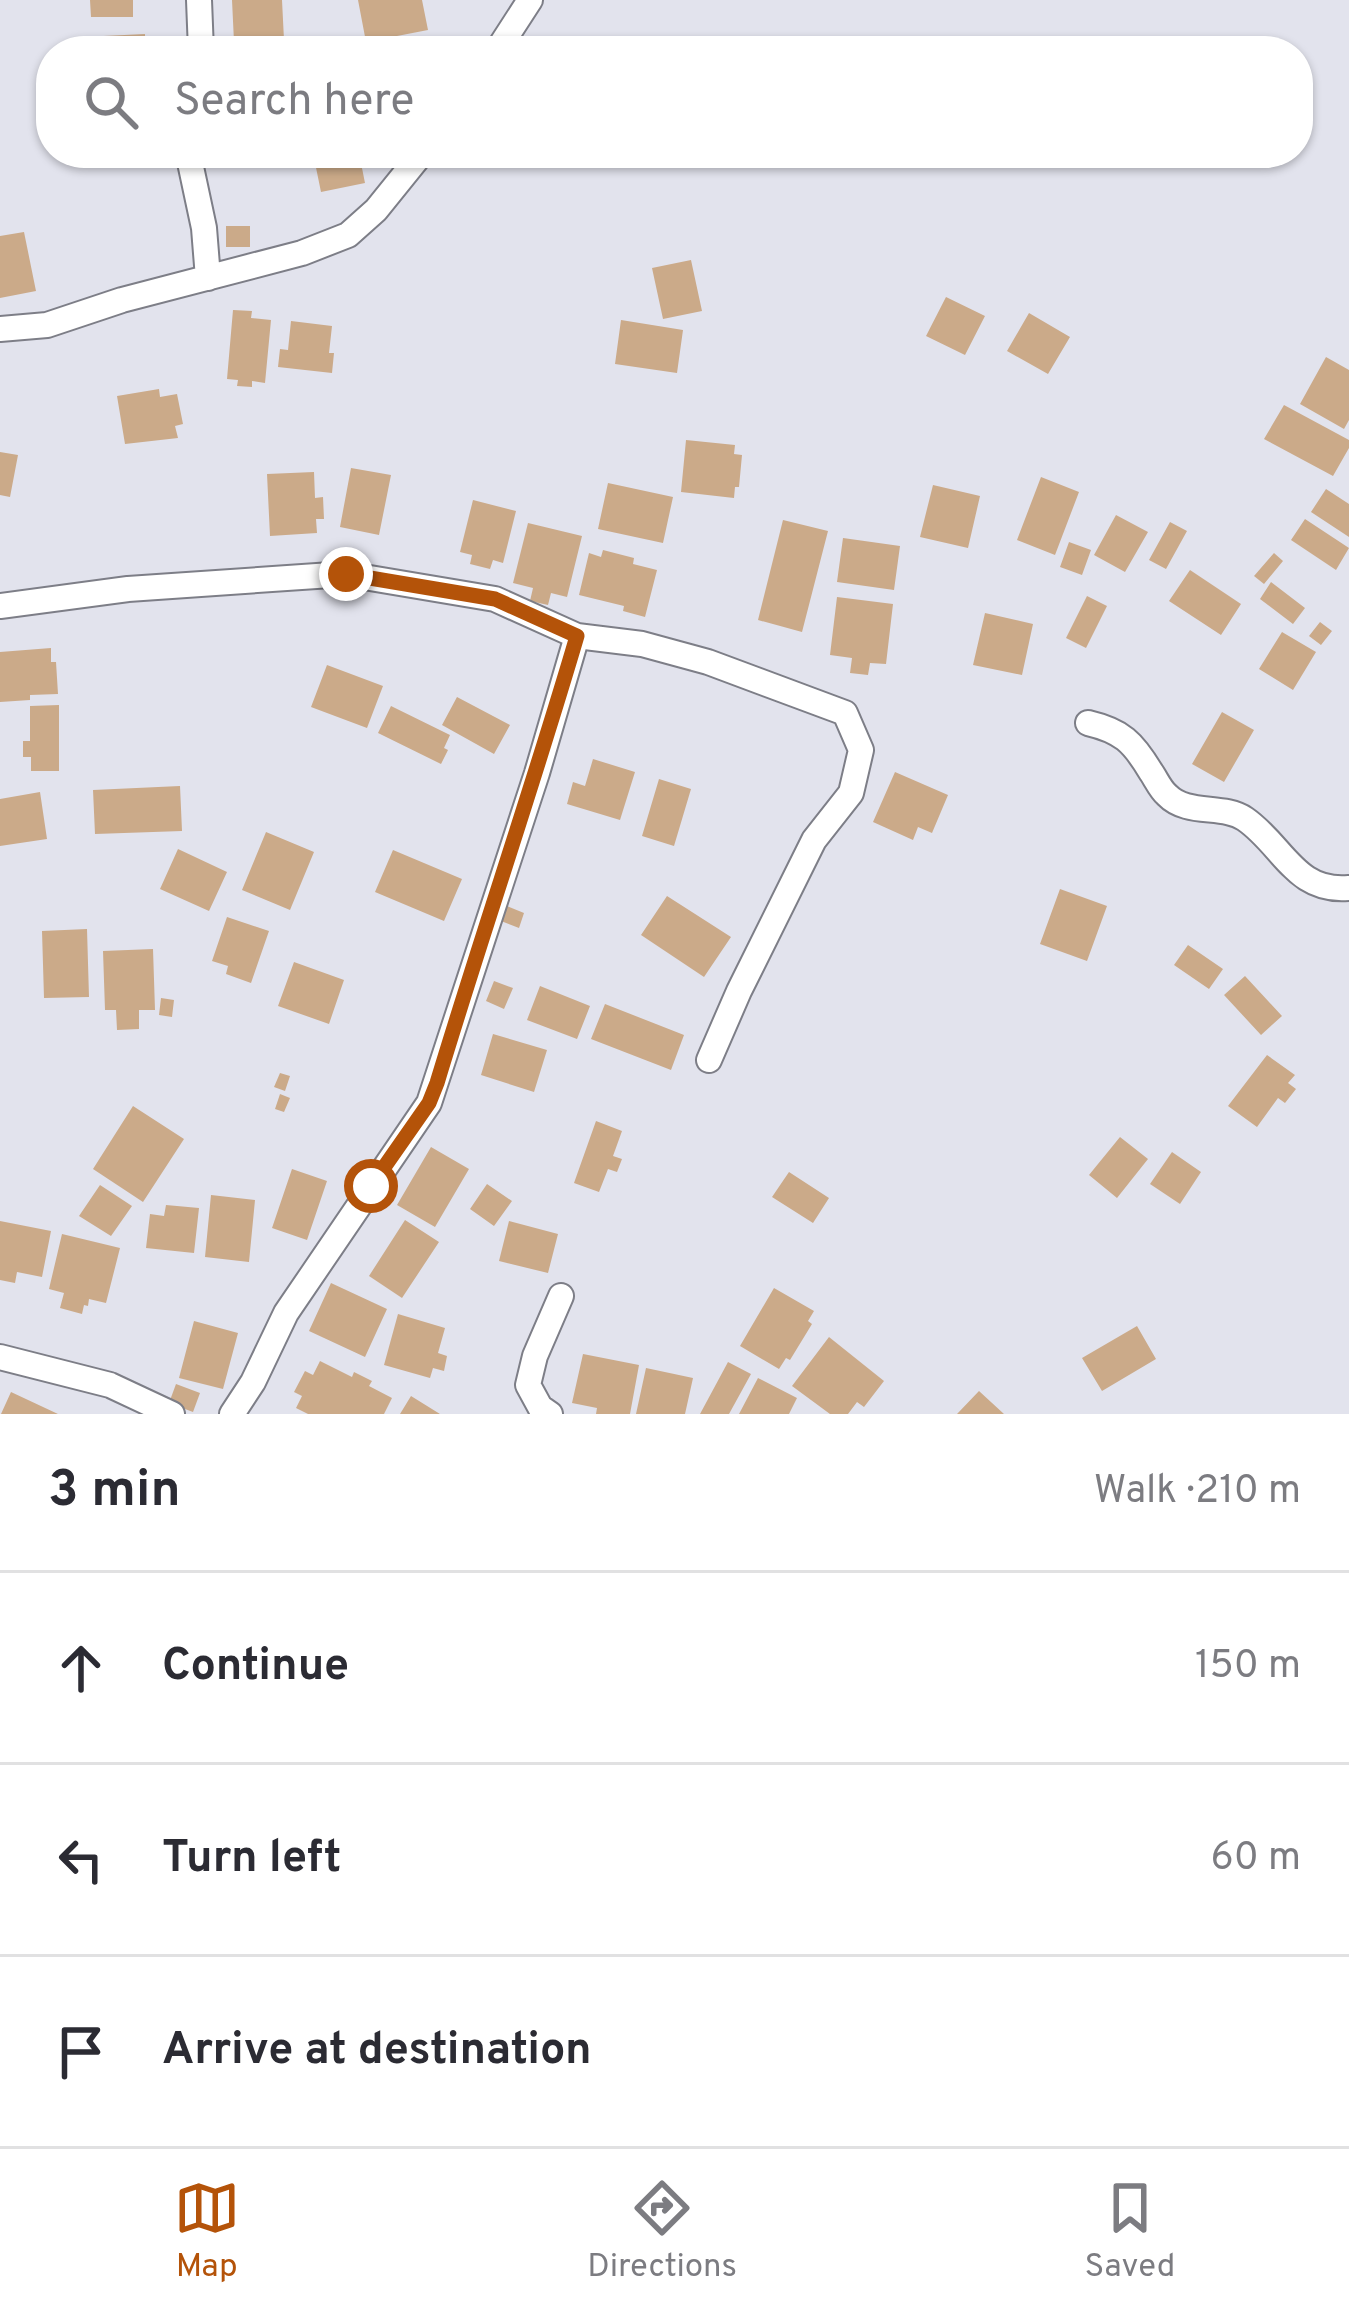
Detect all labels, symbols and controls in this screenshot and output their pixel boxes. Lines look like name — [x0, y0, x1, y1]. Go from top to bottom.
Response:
search box — [36, 36, 1313, 168]
icon: search — [78, 69, 144, 135]
text: Search here — [174, 74, 414, 131]
route end — [319, 547, 373, 601]
route start — [344, 1159, 398, 1213]
text: 3 min — [48, 1460, 181, 1525]
text: Walk · 210 m — [1094, 1468, 1301, 1517]
icon: ahead — [48, 1635, 114, 1701]
text: Continue — [162, 1639, 349, 1696]
text: 150 m — [1195, 1643, 1301, 1692]
icon: left — [48, 1827, 114, 1893]
text: Turn left — [162, 1831, 341, 1888]
text: 60 m — [1210, 1835, 1301, 1884]
icon: arrive — [48, 2019, 114, 2085]
text: Arrive at destination — [162, 2023, 592, 2080]
tab: Map — [174, 2175, 240, 2289]
tab: Directions — [587, 2175, 737, 2289]
tab: Saved — [1085, 2175, 1175, 2289]

